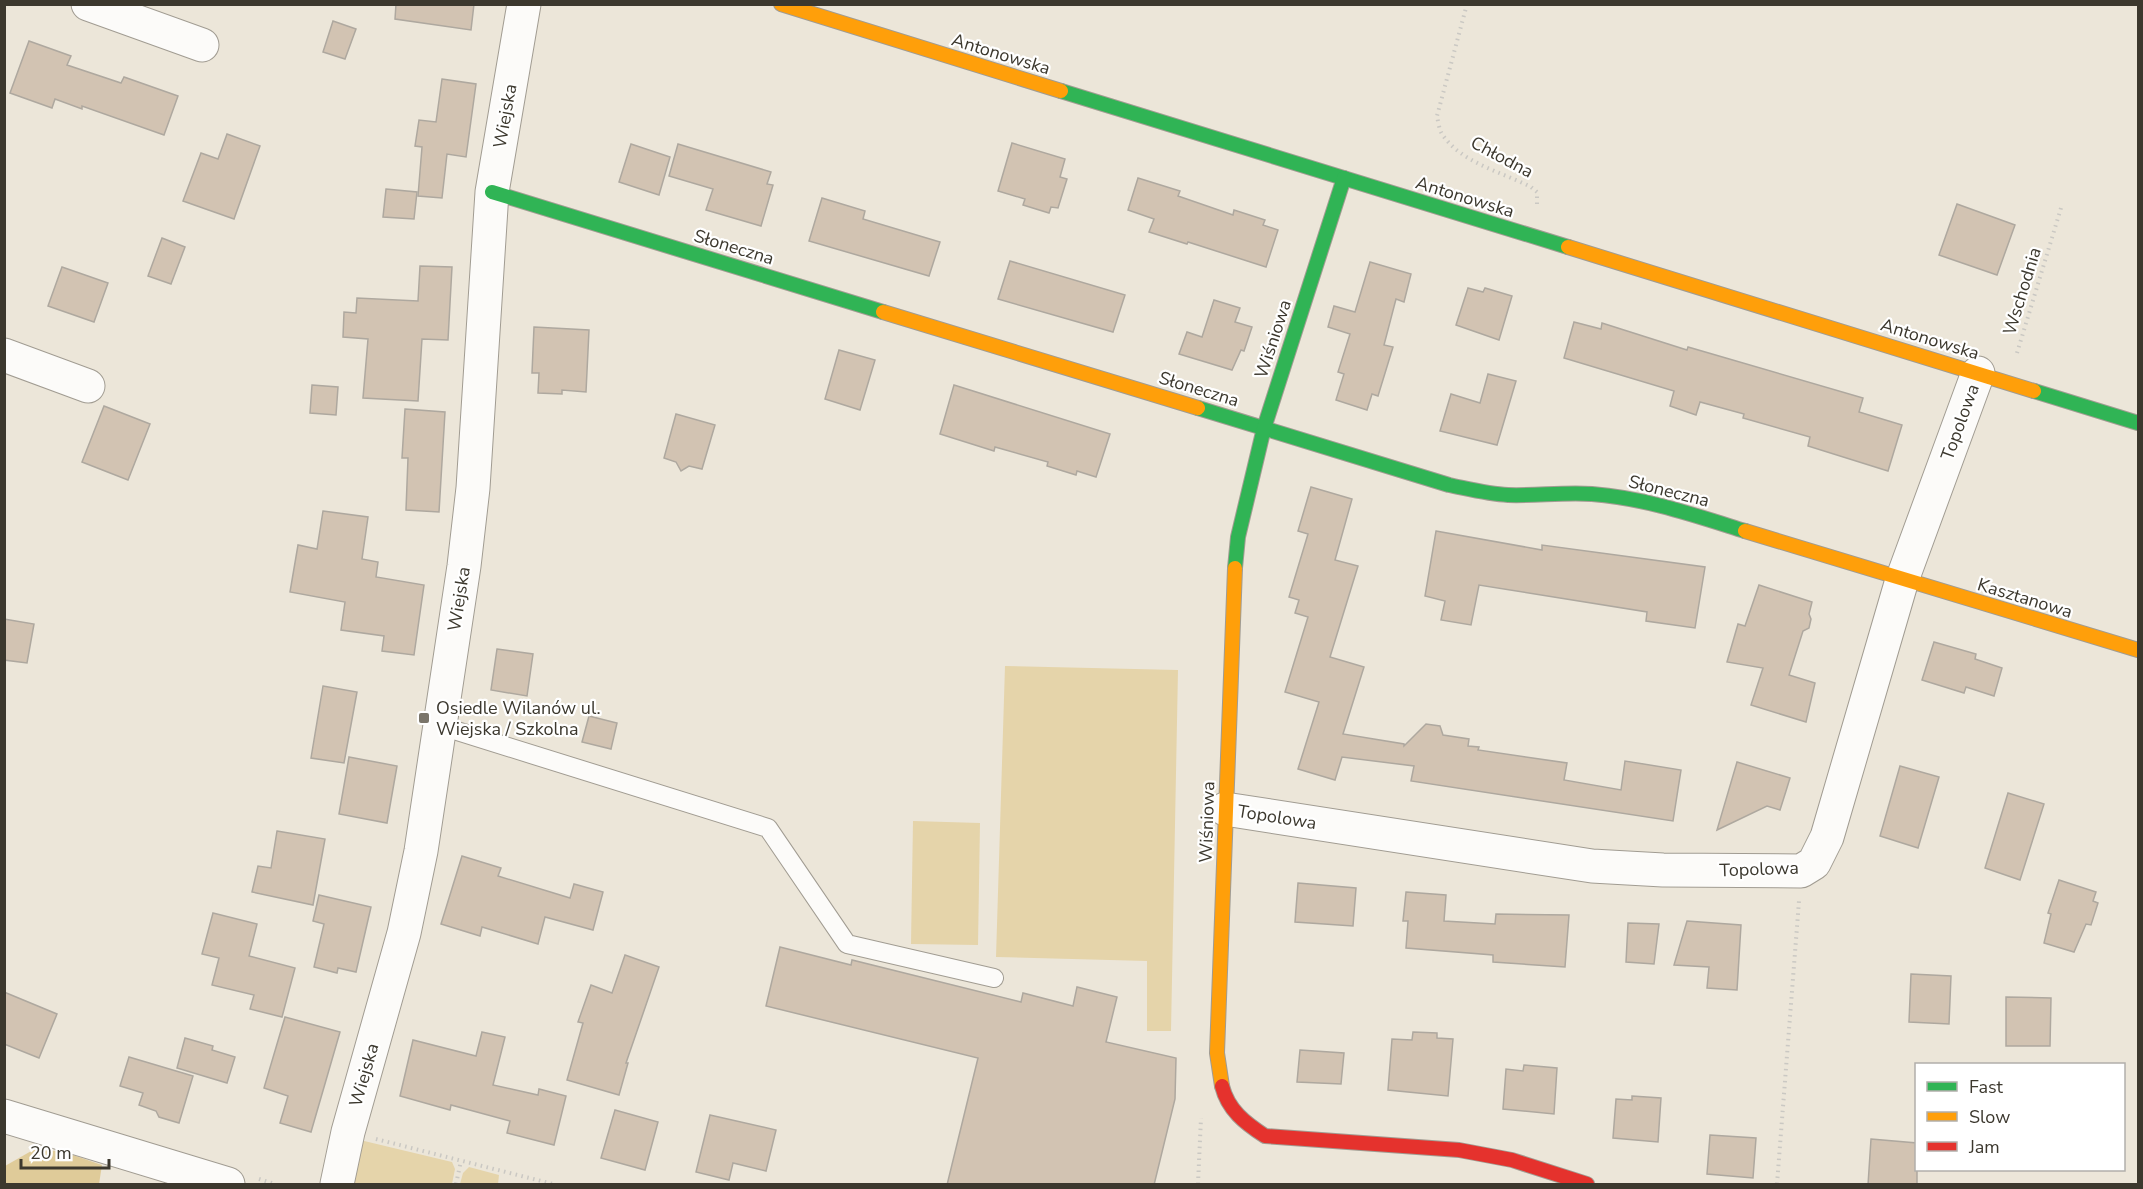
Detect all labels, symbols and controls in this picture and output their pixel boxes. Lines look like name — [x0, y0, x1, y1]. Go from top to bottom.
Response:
street label: Antonowska — [949, 28, 1053, 80]
street label: Wiejska — [488, 82, 522, 150]
street label: Chłodna — [1466, 130, 1538, 184]
street label: Antonowska — [1413, 171, 1517, 223]
street label: Słoneczna — [691, 223, 777, 271]
street label: Wschodnia — [1997, 244, 2047, 338]
street label: Wiśniowa — [1249, 297, 1297, 381]
street label: Antonowska — [1878, 313, 1982, 365]
street label: Słoneczna — [1156, 365, 1242, 413]
street label: Topolowa — [1935, 380, 1985, 464]
street label: Słoneczna — [1626, 469, 1712, 513]
street label: Wiejska — [442, 565, 476, 633]
street label: Kasztanowa — [1975, 572, 2075, 624]
place label: Osiedle Wilanów ul. Wiejska / Szkolna — [436, 696, 601, 741]
marker: Osiedle Wilanów ul. Wiejska / Szkolna — [417, 711, 431, 725]
street label: Wiśniowa — [1194, 781, 1220, 863]
street label: Topolowa — [1236, 799, 1318, 835]
street label: Topolowa — [1719, 856, 1799, 882]
street label: Wiejska — [344, 1040, 384, 1110]
legend — [1915, 1063, 2125, 1171]
text: Fast — [1969, 1075, 2004, 1099]
text: Slow — [1969, 1105, 2010, 1129]
scale bar — [21, 1132, 110, 1170]
text: Jam — [1968, 1135, 2000, 1159]
text: 20 m — [30, 1141, 72, 1165]

